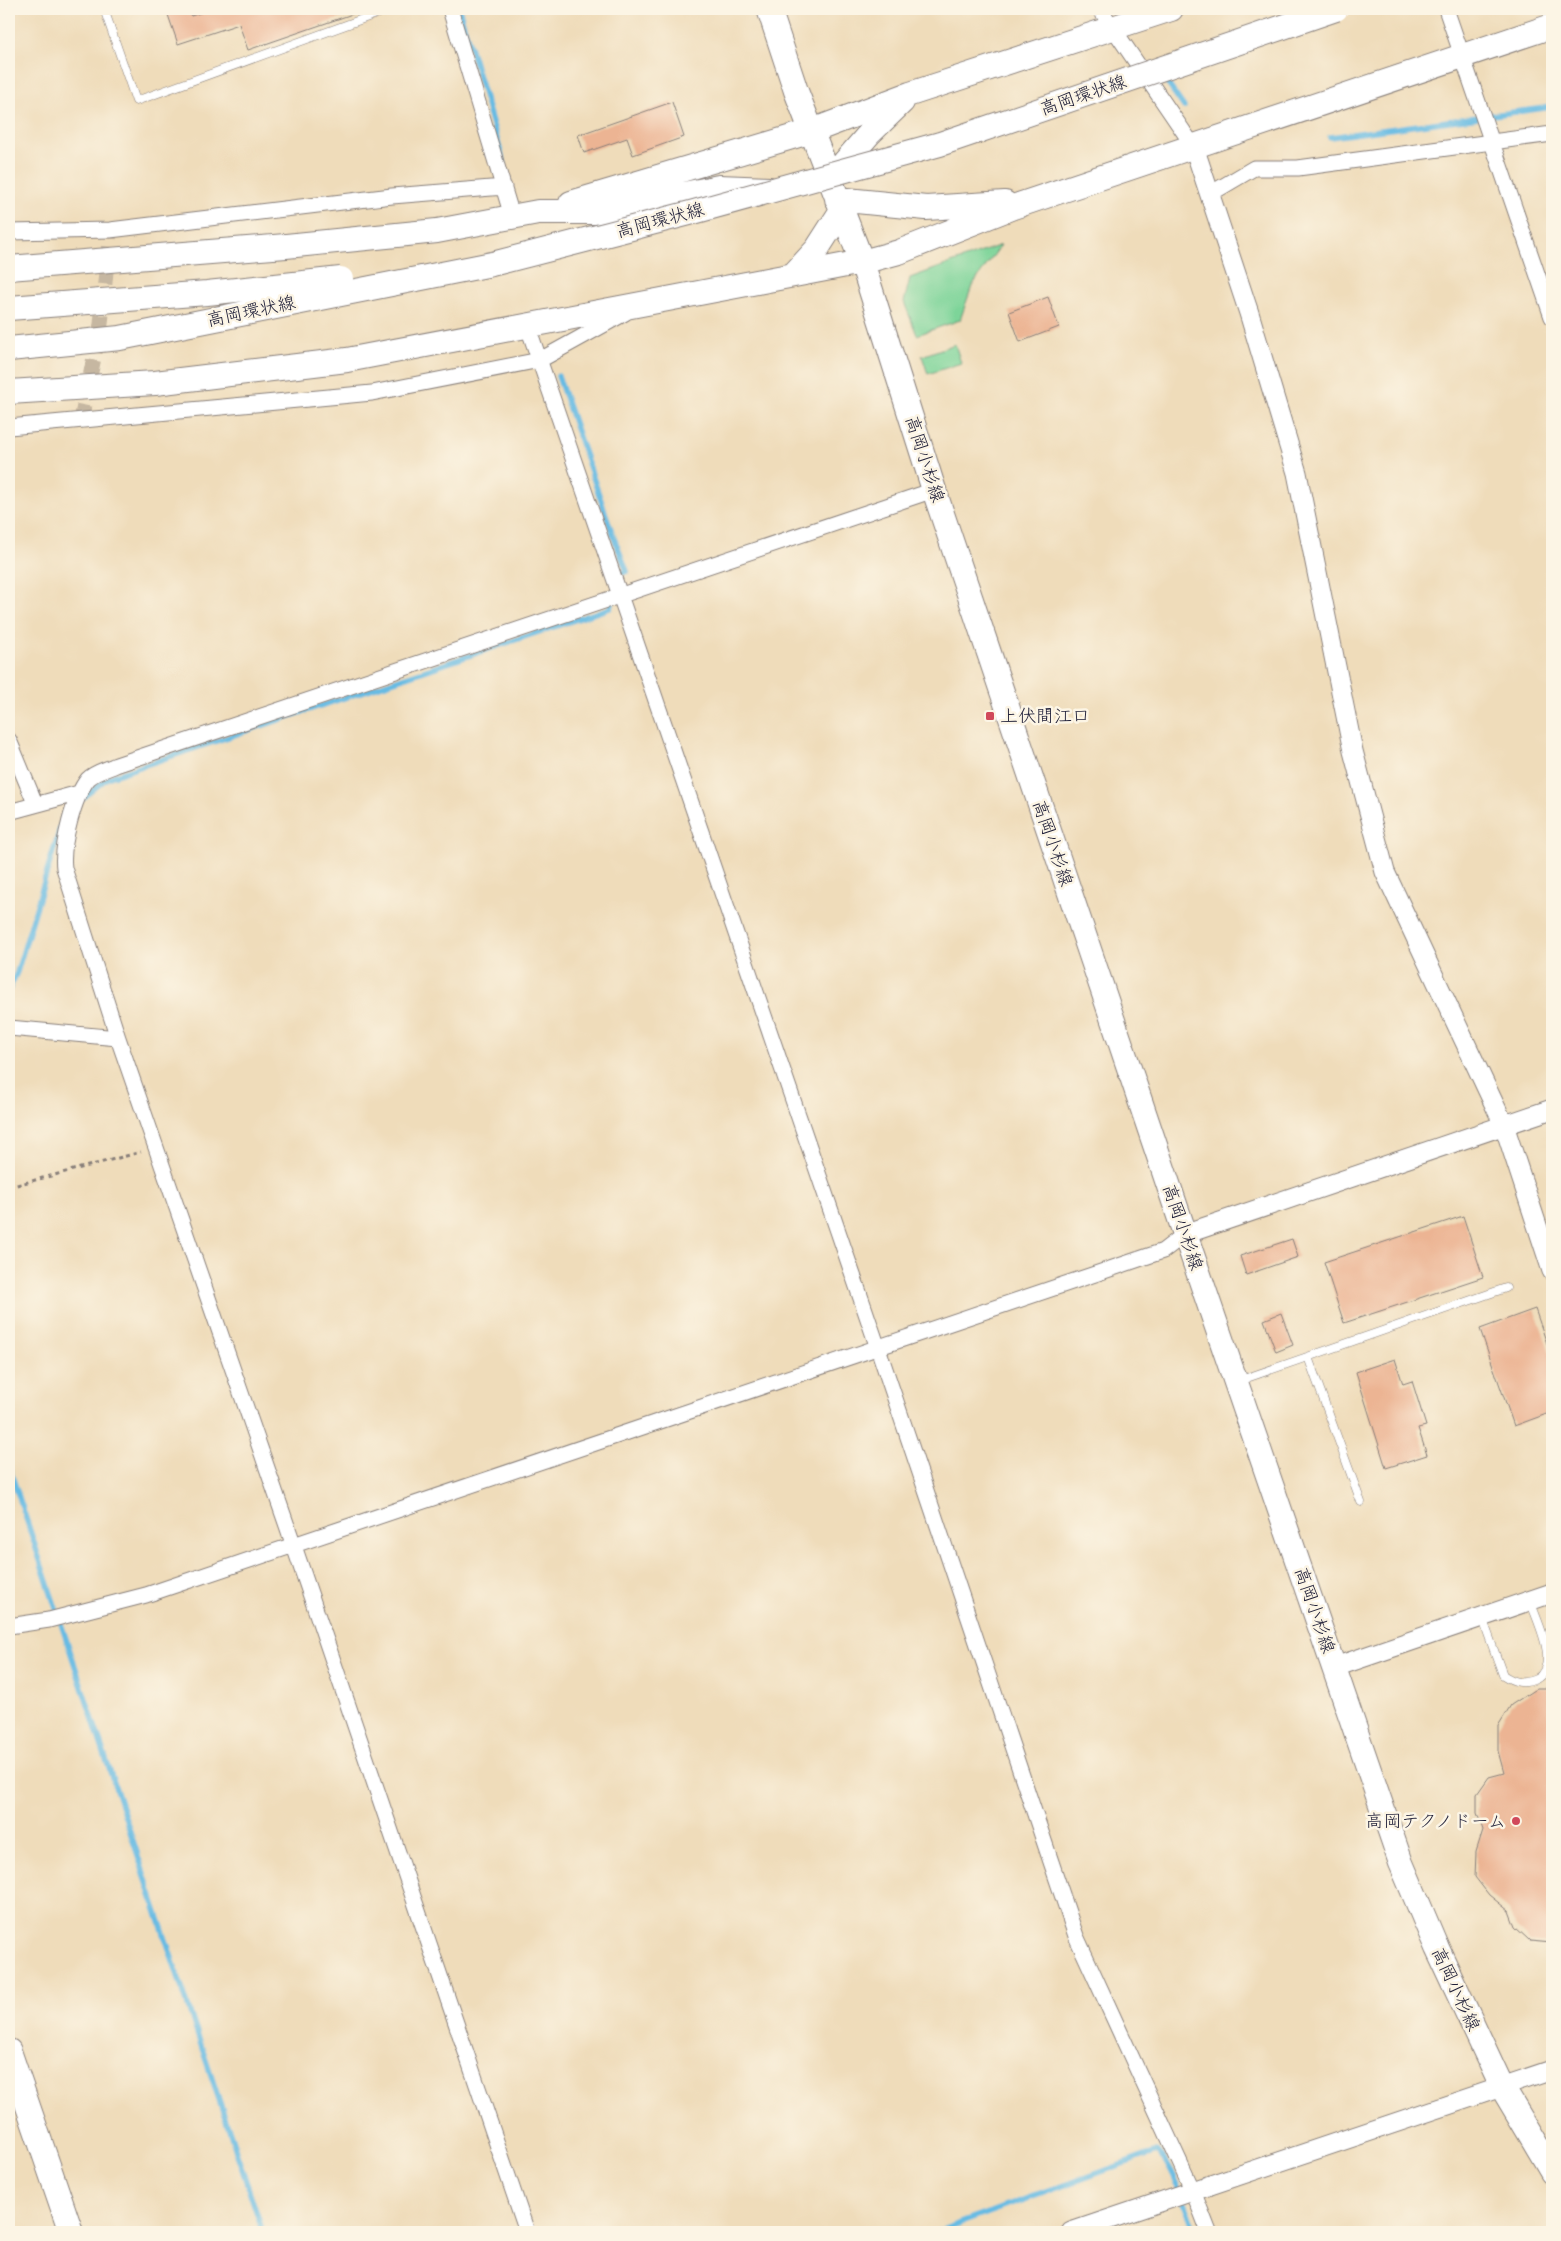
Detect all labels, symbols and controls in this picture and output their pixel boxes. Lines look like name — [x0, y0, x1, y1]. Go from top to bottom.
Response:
street label: 高岡環状線 — [1037, 70, 1129, 121]
street label: 高岡環状線 — [614, 198, 707, 243]
street label: 高岡環状線 — [205, 291, 298, 332]
street label: 高岡小杉線 — [900, 413, 949, 506]
place label: 上伏間江口 — [1000, 705, 1090, 728]
marker: 上伏間江口 — [984, 710, 996, 722]
street label: 高岡小杉線 — [1027, 797, 1078, 889]
street label: 高岡小杉線 — [1157, 1181, 1208, 1273]
street label: 高岡小杉線 — [1289, 1564, 1340, 1656]
place label: 高岡テクノドーム — [1365, 1810, 1506, 1833]
marker: 高岡テクノドーム — [1510, 1815, 1522, 1827]
street label: 高岡小杉線 — [1426, 1944, 1485, 2035]

